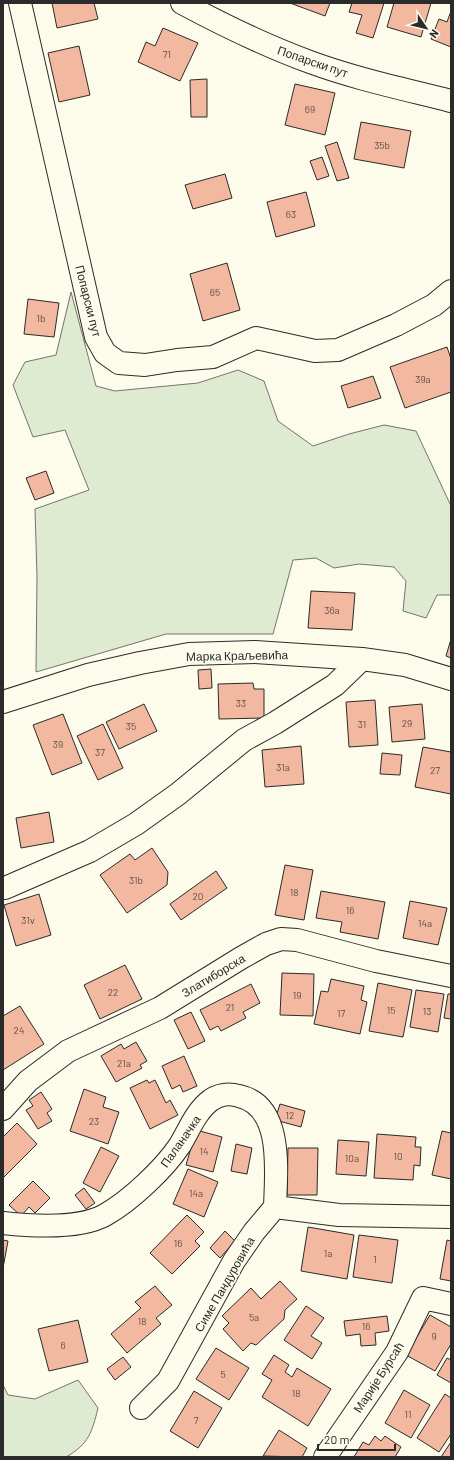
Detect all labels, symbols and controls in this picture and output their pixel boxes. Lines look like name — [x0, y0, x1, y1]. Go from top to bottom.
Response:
north arrow — [406, 8, 446, 48]
text: N — [427, 27, 442, 41]
street label: Попарски пут — [276, 42, 350, 81]
house number: 71 — [163, 48, 171, 60]
house number: 69 — [305, 103, 315, 115]
house number: 35b — [374, 139, 390, 151]
house number: 63 — [286, 208, 296, 220]
street label: Попарски пут — [72, 264, 105, 339]
house number: 65 — [210, 286, 220, 298]
house number: 1b — [37, 312, 45, 324]
house number: 39a — [415, 373, 431, 385]
house number: 36a — [324, 604, 340, 616]
street label: Марка Краљевића — [186, 647, 289, 664]
house number: 33 — [236, 697, 246, 709]
house number: 29 — [402, 717, 412, 729]
house number: 31 — [358, 718, 366, 730]
house number: 35 — [126, 720, 136, 732]
house number: 39 — [53, 738, 63, 750]
house number: 37 — [95, 746, 105, 758]
house number: 31a — [276, 761, 290, 773]
house number: 27 — [430, 764, 440, 776]
house number: 31b — [129, 874, 143, 886]
house number: 18 — [290, 886, 298, 898]
house number: 20 — [192, 890, 204, 902]
house number: 16 — [346, 904, 354, 916]
house number: 31v — [21, 914, 35, 926]
house number: 14a — [418, 917, 432, 929]
street label: Златиборска — [179, 950, 248, 1000]
house number: 22 — [108, 986, 118, 998]
house number: 19 — [293, 989, 301, 1001]
house number: 21 — [226, 1001, 234, 1013]
house number: 15 — [387, 1004, 395, 1016]
house number: 13 — [423, 1005, 431, 1017]
house number: 17 — [337, 1007, 345, 1019]
house number: 24 — [14, 1024, 24, 1036]
house number: 21a — [117, 1057, 131, 1069]
house number: 12 — [286, 1109, 294, 1121]
street label: Паланачка — [157, 1112, 203, 1170]
house number: 23 — [89, 1115, 99, 1127]
house number: 14 — [199, 1145, 209, 1157]
house number: 10 — [393, 1150, 403, 1162]
house number: 10a — [345, 1152, 359, 1164]
house number: 14a — [189, 1187, 203, 1199]
street label: Симе Пандуровића — [191, 1234, 258, 1334]
house number: 16 — [174, 1237, 182, 1249]
house number: 1a — [324, 1247, 332, 1259]
house number: 1 — [373, 1253, 377, 1265]
house number: 5a — [249, 1311, 259, 1323]
house number: 18 — [138, 1315, 146, 1327]
house number: 16 — [362, 1320, 370, 1332]
house number: 9 — [431, 1330, 437, 1342]
house number: 6 — [60, 1339, 66, 1351]
street label: Марије Бурсаћ — [350, 1339, 407, 1416]
house number: 5 — [220, 1368, 226, 1380]
house number: 18 — [292, 1387, 300, 1399]
house number: 11 — [404, 1408, 412, 1420]
house number: 7 — [194, 1414, 199, 1426]
scale bar — [318, 1426, 395, 1452]
text: 20 m — [324, 1432, 350, 1446]

